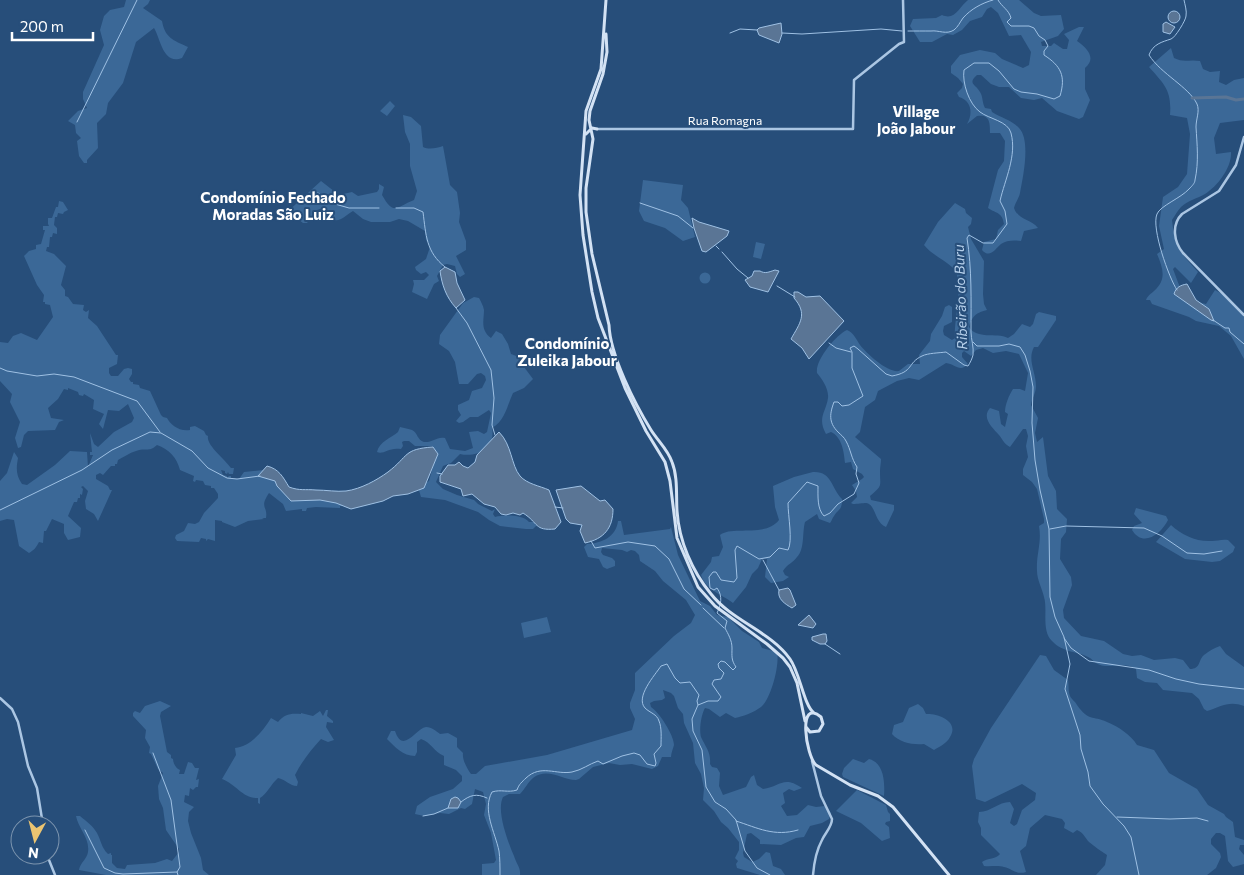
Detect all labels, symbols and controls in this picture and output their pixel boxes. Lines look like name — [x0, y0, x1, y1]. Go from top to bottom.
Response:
scale bar — [12, 10, 94, 42]
text: 200 m — [20, 17, 64, 35]
district label: Village João Jabour — [877, 102, 955, 137]
street label: Rua Romagna — [688, 113, 762, 127]
district label: Condomínio Fechado Moradas São Luiz — [200, 188, 346, 223]
water label: Ribeirão do Buru — [950, 244, 970, 350]
district label: Condomínio Zuleika Jabour — [517, 334, 617, 369]
north arrow — [10, 815, 60, 865]
text: N — [27, 844, 40, 862]

